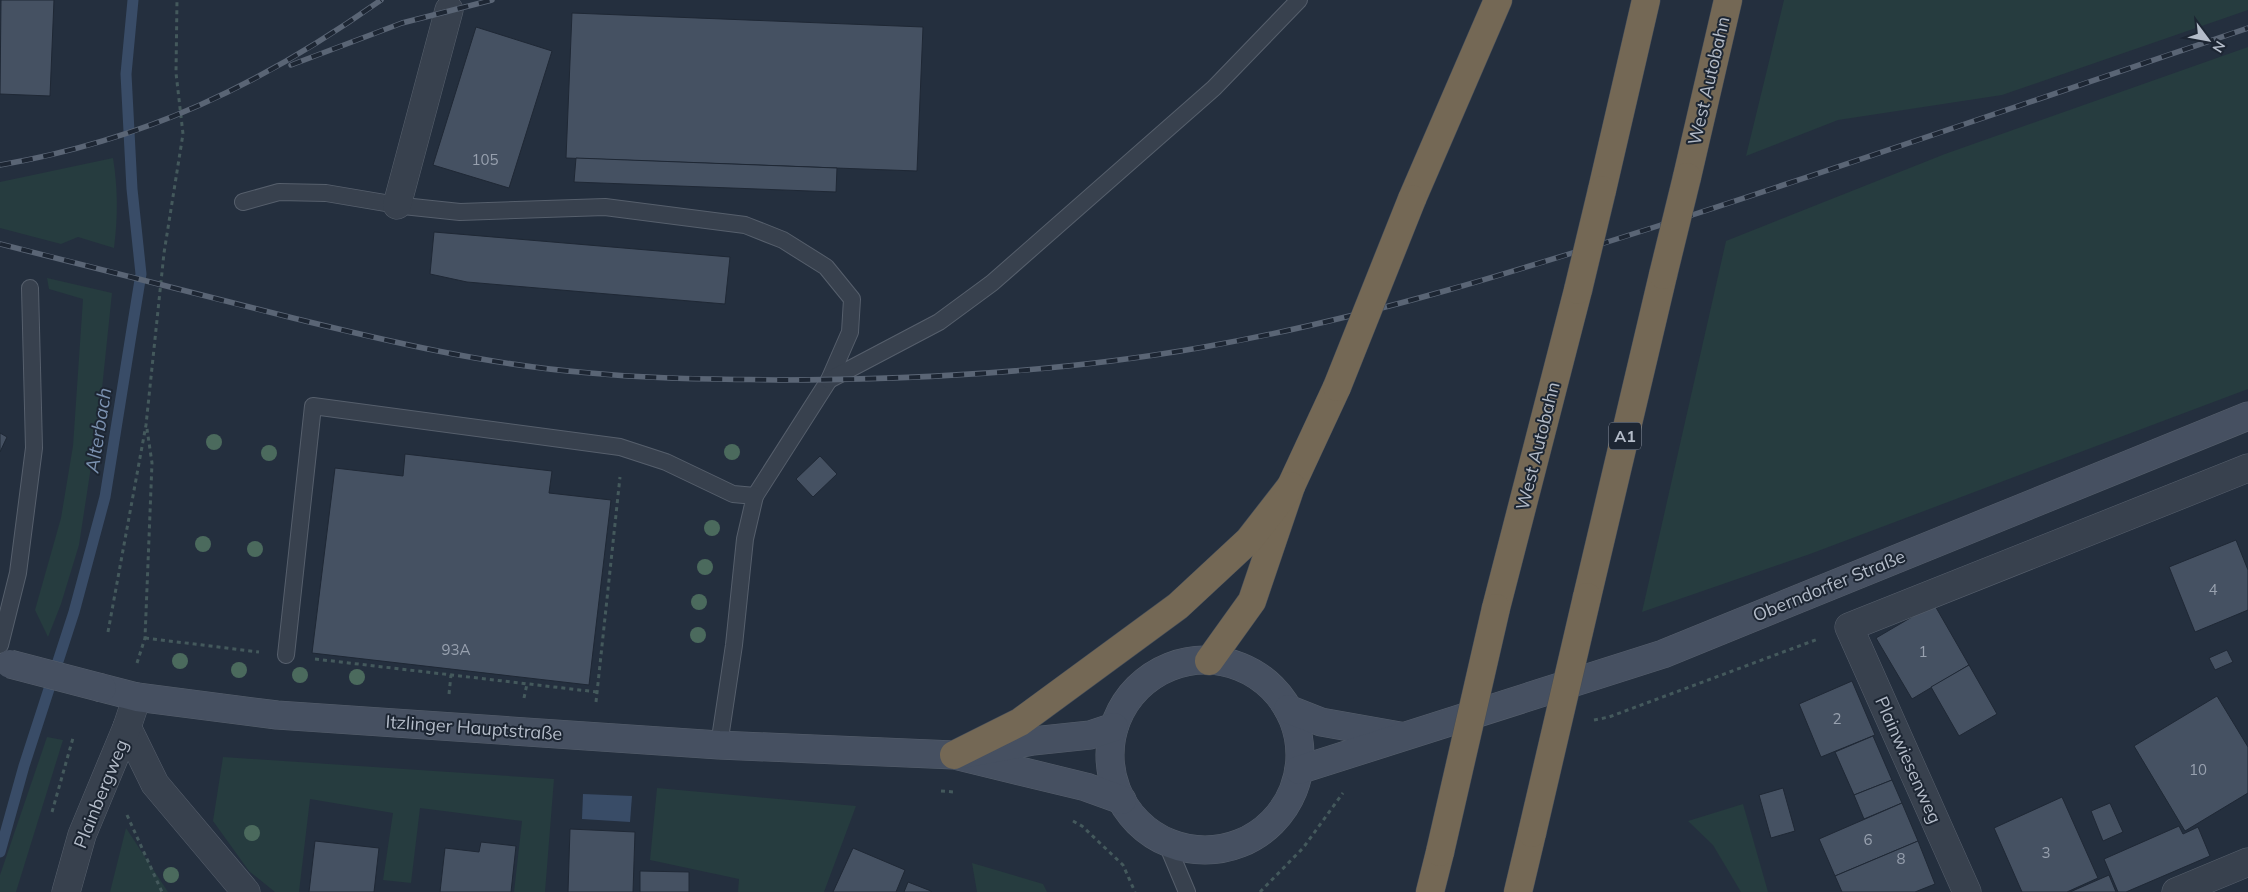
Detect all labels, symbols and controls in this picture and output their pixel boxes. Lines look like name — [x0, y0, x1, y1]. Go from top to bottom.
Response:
street label: West Autobahn — [1683, 14, 1734, 147]
north arrow — [2183, 15, 2233, 65]
text: N — [2209, 38, 2229, 56]
house number: 105 — [471, 150, 499, 169]
street label: West Autobahn — [1510, 379, 1565, 512]
water label: Alterbach — [79, 386, 117, 475]
road number: A1 — [1609, 422, 1641, 450]
street label: Oberndorfer Straße — [1749, 544, 1908, 627]
house number: 4 — [2208, 580, 2218, 599]
house number: 93A — [441, 640, 471, 659]
house number: 1 — [1918, 642, 1928, 661]
street label: Plainwiesenweg — [1870, 693, 1947, 827]
house number: 2 — [1832, 709, 1842, 728]
street label: Itzlinger Hauptstraße — [385, 710, 563, 745]
street label: Plainbergweg — [68, 736, 133, 852]
house number: 10 — [2189, 760, 2207, 779]
house number: 6 — [1863, 830, 1873, 849]
house number: 3 — [2041, 843, 2051, 862]
house number: 8 — [1896, 849, 1906, 868]

